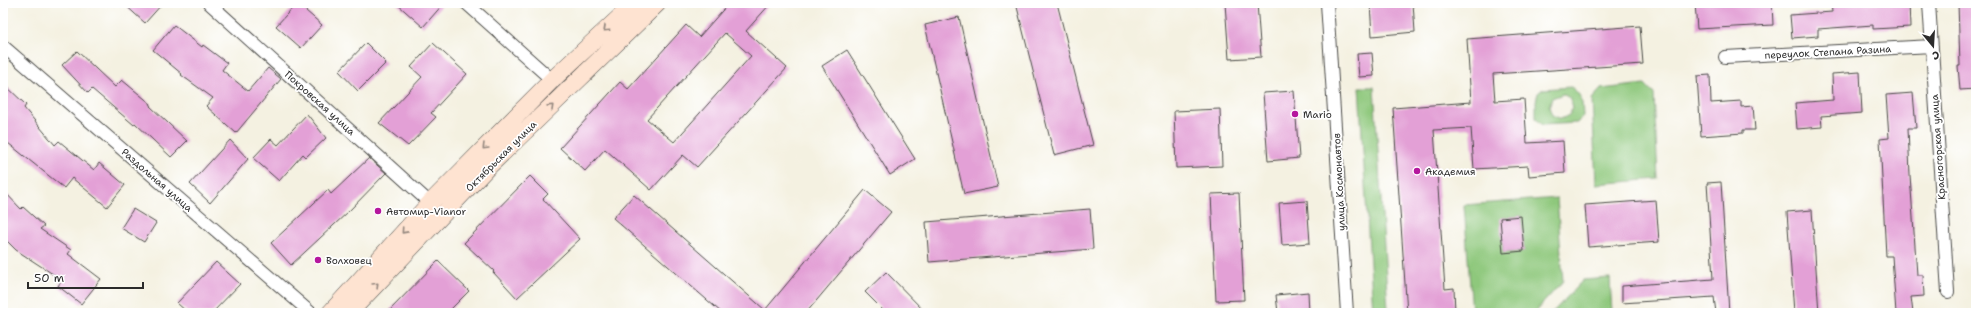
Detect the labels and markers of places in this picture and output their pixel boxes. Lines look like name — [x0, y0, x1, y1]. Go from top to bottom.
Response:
place label: Mario — [1303, 108, 1332, 121]
marker: Mario — [1290, 109, 1300, 119]
place label: Академия — [1425, 165, 1476, 178]
marker: Академия — [1412, 166, 1422, 176]
place label: Автомир-Vianor — [386, 205, 466, 218]
marker: Автомир-Vianor — [373, 206, 383, 216]
place label: Волховец — [326, 254, 372, 267]
marker: Волховец — [313, 255, 323, 265]

